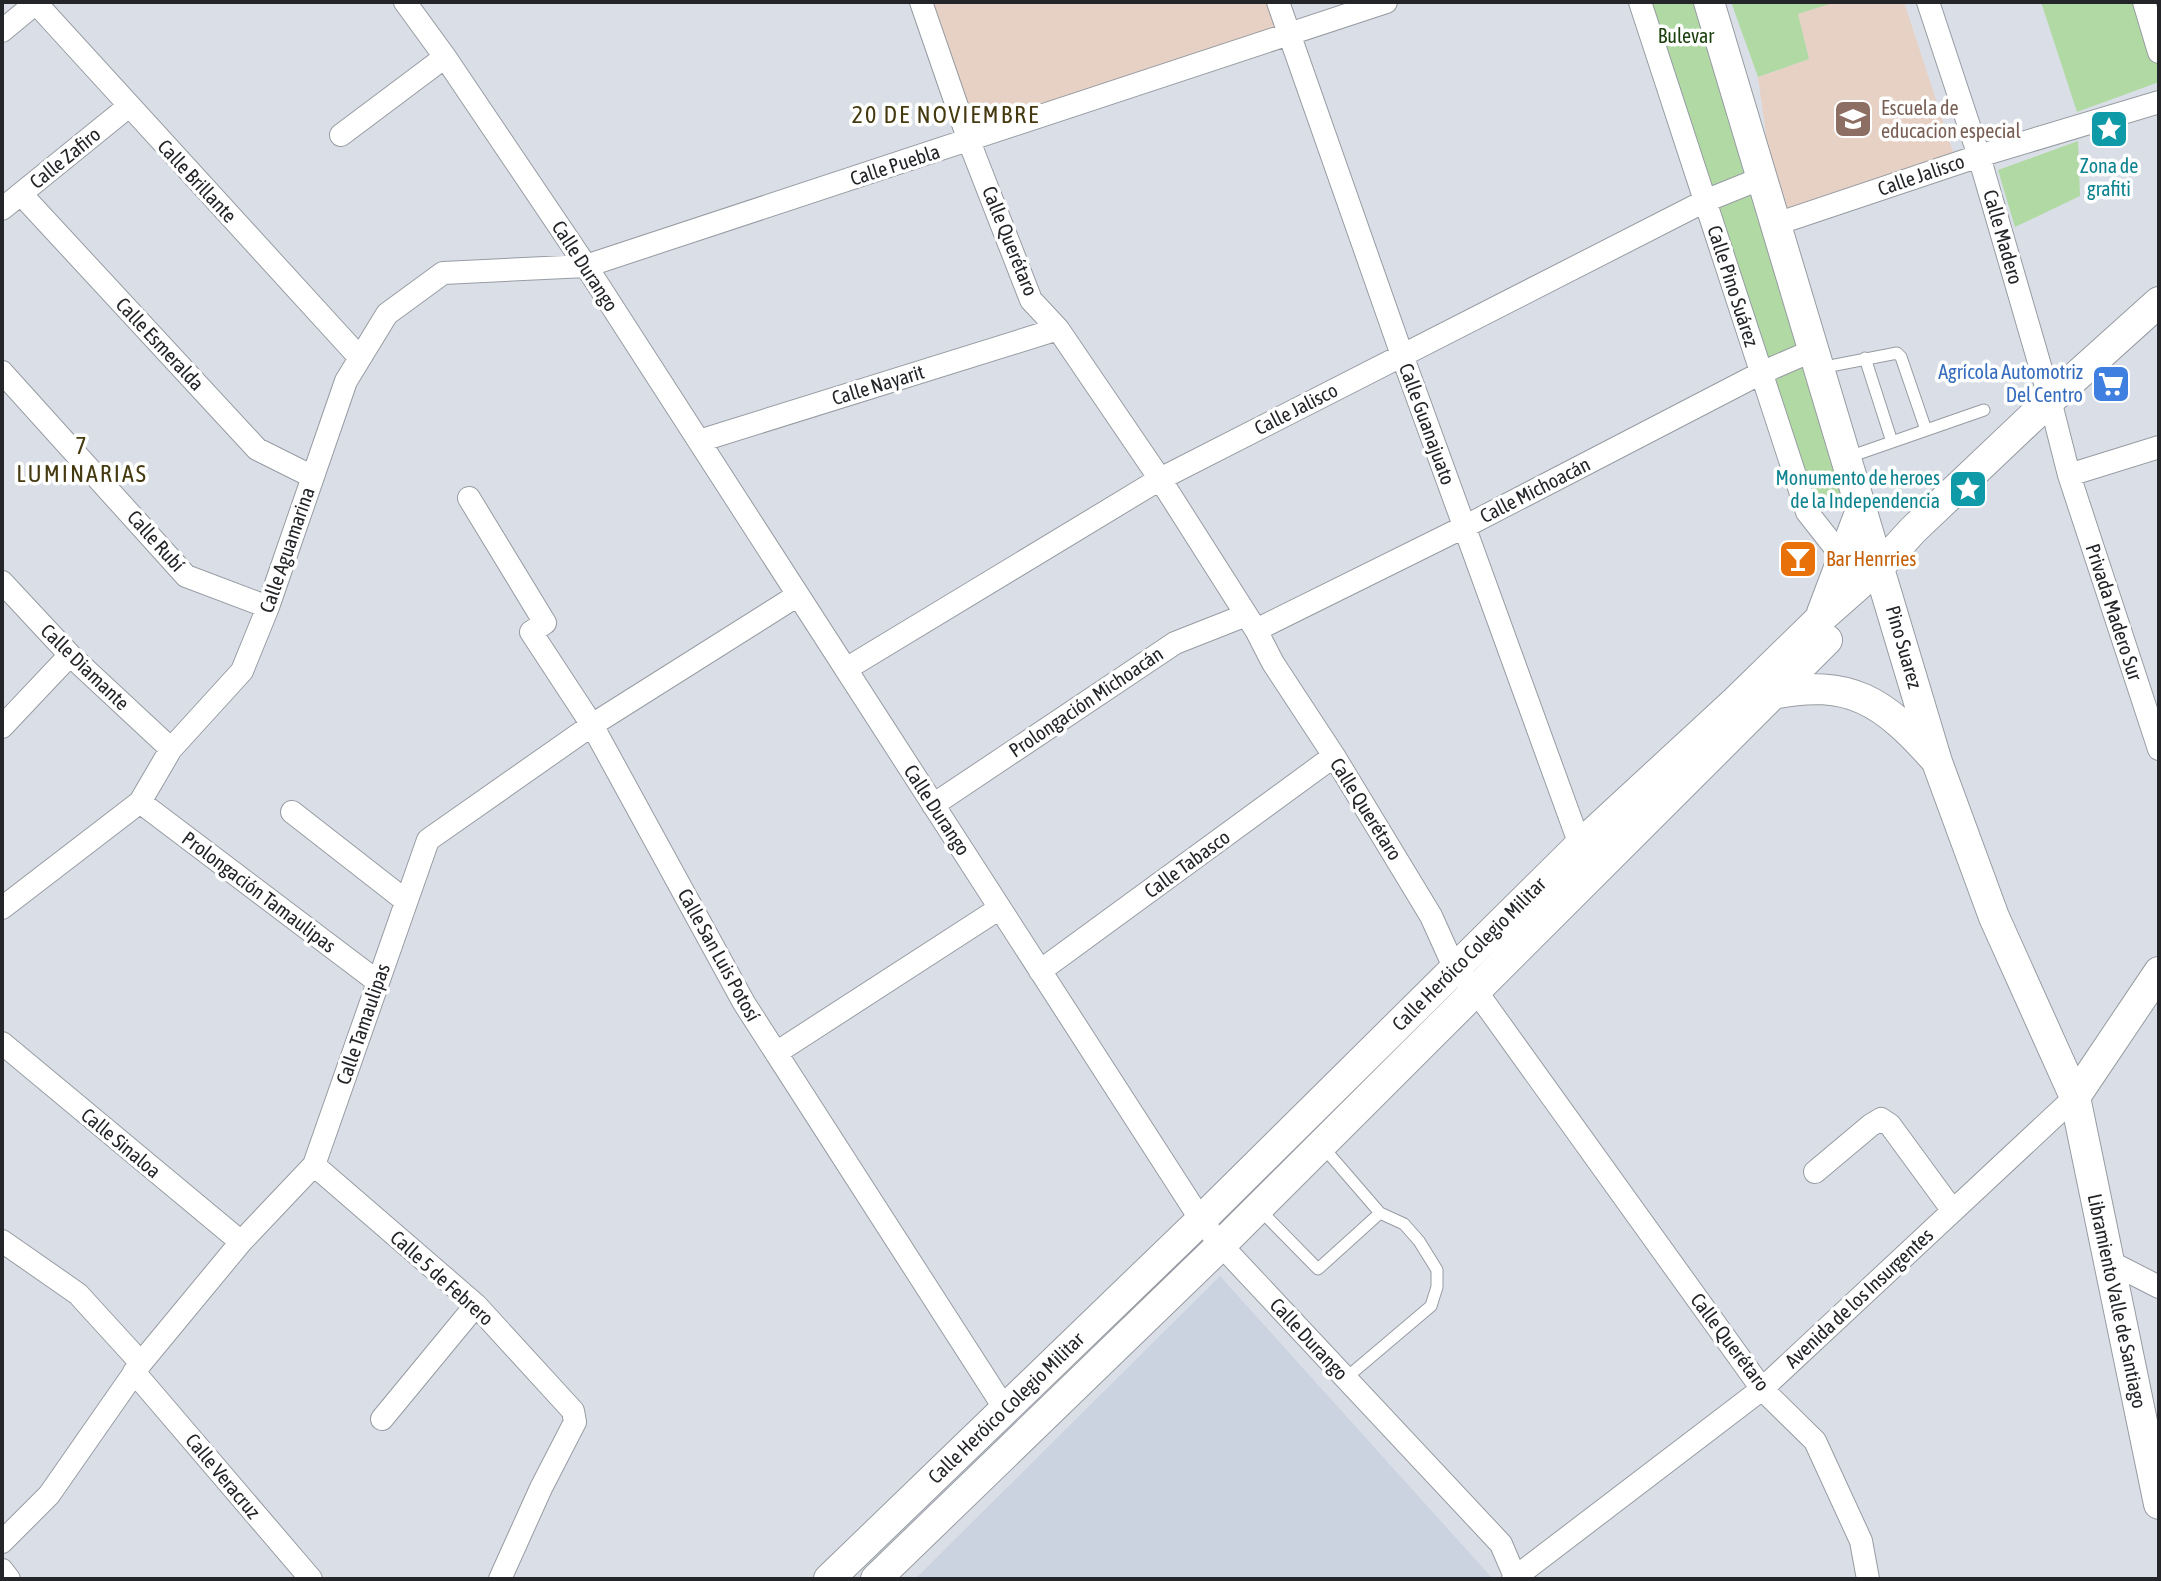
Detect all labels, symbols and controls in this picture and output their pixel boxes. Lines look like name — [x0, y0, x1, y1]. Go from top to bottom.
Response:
park label: Bulevar — [1658, 24, 1715, 47]
place label: Escuela de educacion especial — [1881, 96, 2022, 142]
school or university icon: Escuela de educacion especial — [1832, 98, 1874, 140]
district label: 20 DE NOVIEMBRE — [852, 101, 1040, 128]
place icon: Zona de grafiti — [2088, 108, 2130, 150]
street label: Calle Zafiro — [25, 122, 105, 193]
street label: Calle Brillante — [153, 135, 241, 227]
street label: Calle Puebla — [847, 139, 943, 190]
street label: Calle Jalisco — [1875, 149, 1967, 200]
place label: Zona de grafiti — [2080, 154, 2138, 200]
street label: Calle Querétaro — [978, 183, 1043, 299]
street label: Calle Madero — [1979, 187, 2028, 287]
street label: Calle Durango — [548, 216, 623, 315]
street label: Calle Pino Suárez — [1703, 222, 1764, 349]
street label: Calle Esmeralda — [112, 293, 209, 395]
street label: Calle Nayarit — [829, 360, 927, 409]
street label: Calle Guanajuato — [1395, 360, 1460, 488]
place label: Agrícola Automotriz Del Centro — [1938, 360, 2083, 406]
supermarket icon: Agrícola Automotriz Del Centro — [2090, 363, 2132, 405]
street label: Calle Jalisco — [1250, 378, 1341, 439]
district label: 7 LUMINARIAS — [16, 432, 148, 487]
street label: Calle Michoacán — [1476, 452, 1594, 527]
place label: Monumento de heroes de la Independencia — [1775, 466, 1940, 512]
place icon: Monumento de heroes de la Independencia — [1947, 468, 1989, 510]
street label: Calle Aguamarina — [254, 484, 319, 616]
street label: Calle Rubí — [123, 505, 190, 576]
bar icon: Bar Henrries — [1777, 538, 1819, 580]
street label: Privada Madero Sur — [2082, 541, 2148, 684]
place label: Bar Henrries — [1826, 547, 1916, 570]
street label: Pino Suarez — [1882, 603, 1927, 691]
street label: Calle Diamante — [36, 619, 134, 714]
street label: Prolongación Michoacán — [1004, 641, 1167, 762]
street label: Calle Querétaro — [1326, 753, 1407, 864]
street label: Calle Durango — [900, 760, 975, 859]
street label: Calle Tabasco — [1140, 825, 1234, 902]
street label: Prolongación Tamaulipas — [178, 826, 341, 957]
street label: Calle Heróico Colegio Militar — [1387, 871, 1551, 1035]
street label: Calle San Luis Potosí — [673, 884, 766, 1025]
street label: Calle Tamaulipas — [331, 960, 394, 1087]
street label: Calle Sinaloa — [77, 1103, 166, 1182]
street label: Libramiento Valle de Santiago — [2083, 1192, 2151, 1410]
street label: Avenida de los Insurgentes — [1780, 1223, 1937, 1372]
street label: Calle 5 de Febrero — [386, 1225, 499, 1330]
street label: Calle Querétaro — [1686, 1288, 1775, 1395]
street label: Calle Durango — [1266, 1293, 1353, 1384]
street label: Calle Heróico Colegio Militar — [923, 1327, 1089, 1488]
street label: Calle Veracruz — [181, 1429, 266, 1523]

